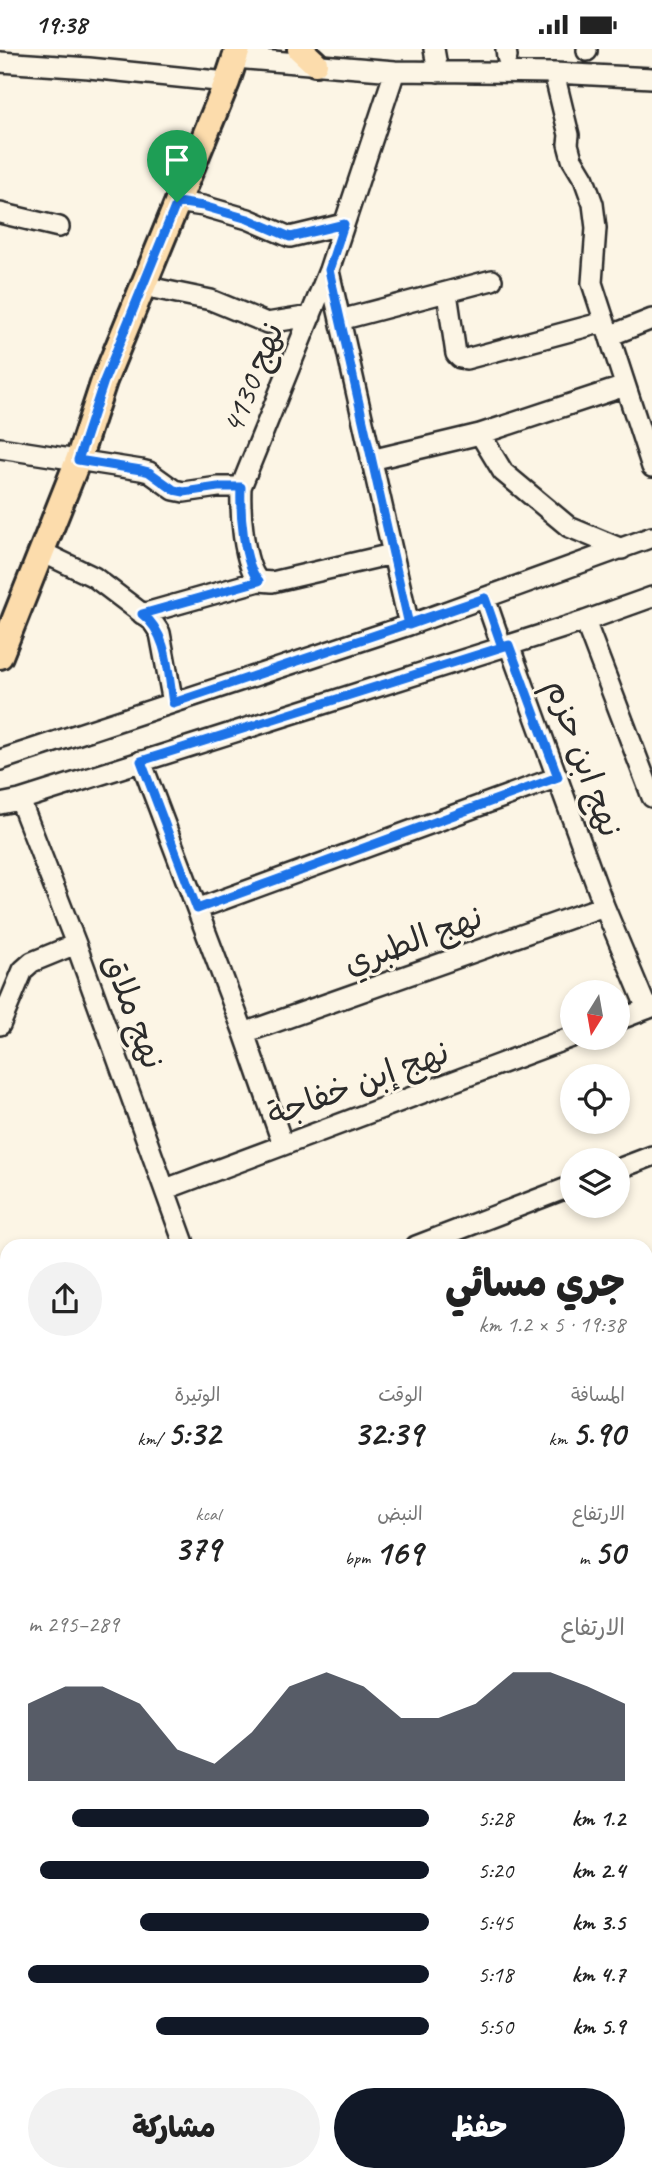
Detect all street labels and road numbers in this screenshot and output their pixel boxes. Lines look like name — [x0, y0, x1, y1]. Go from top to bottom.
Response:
street label: نهج 4130 — [211, 316, 294, 440]
street label: نهج ابن حزم — [532, 673, 632, 844]
street label: نهج الطبري — [338, 895, 489, 986]
street label: نهج ملاق — [93, 947, 174, 1075]
street label: نهج إبن خفاجة — [261, 1031, 455, 1136]

